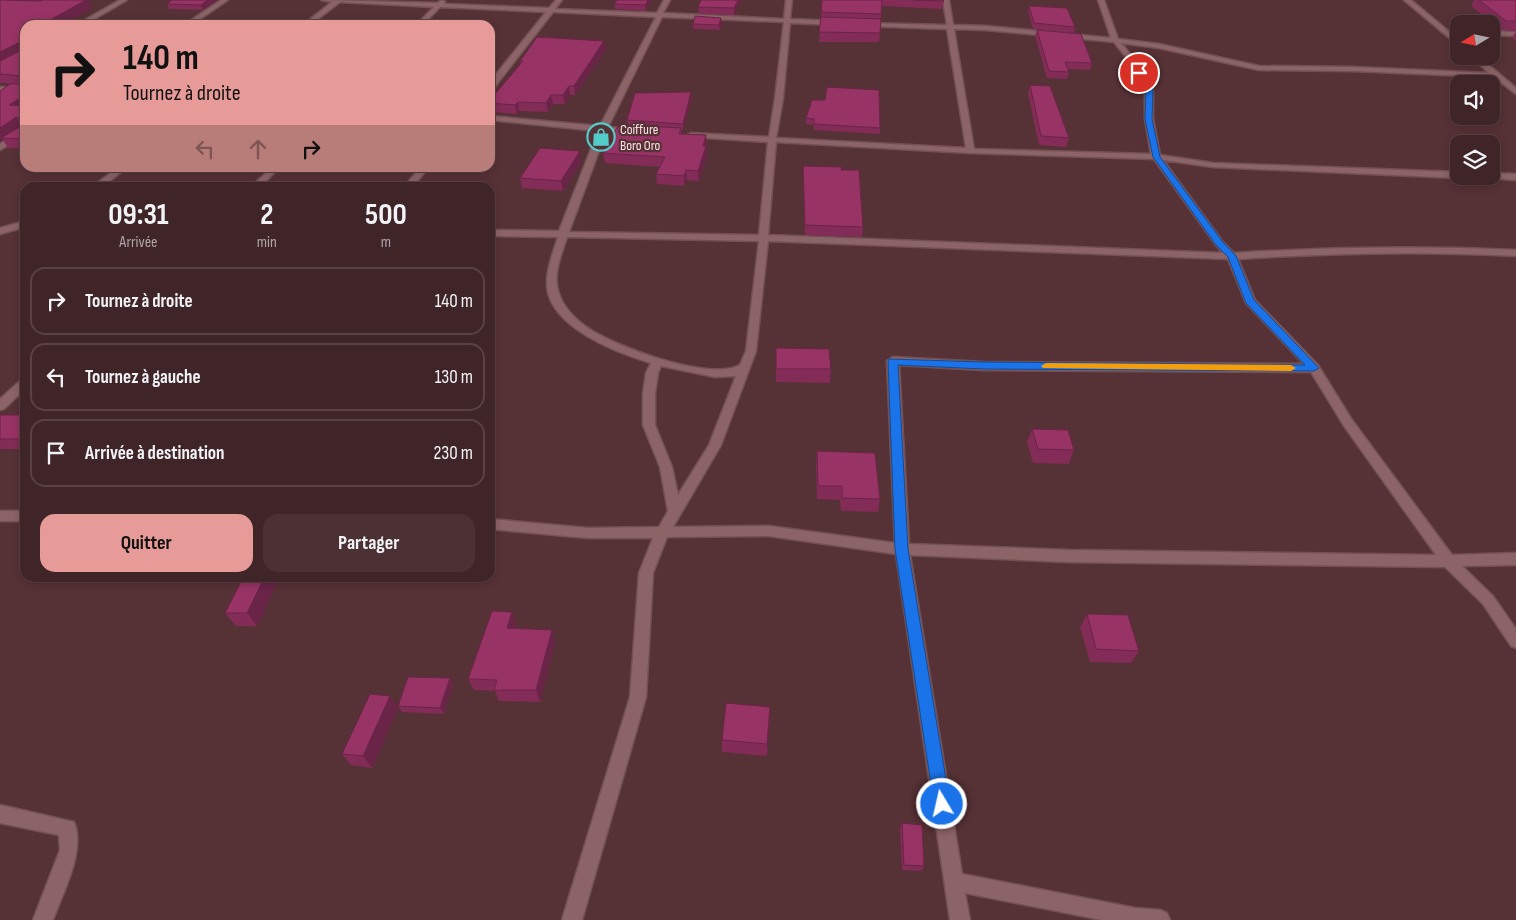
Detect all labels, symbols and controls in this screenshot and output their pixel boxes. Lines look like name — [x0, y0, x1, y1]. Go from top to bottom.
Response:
north arrow — [1450, 15, 1500, 65]
map controls — [1450, 15, 1500, 185]
text: 140 m — [123, 37, 199, 80]
icon: right — [40, 40, 105, 105]
pin — [1118, 52, 1160, 94]
icon: arrive — [1125, 59, 1153, 87]
button: sound — [1450, 75, 1500, 125]
text: Tournez à droite — [123, 80, 240, 107]
place label: Coiffure Boro Oro — [620, 121, 661, 154]
shop icon: Coiffure Boro Oro — [586, 122, 616, 152]
icon: left — [191, 135, 219, 163]
icon: ahead — [244, 135, 272, 163]
icon: right — [297, 135, 325, 163]
button: layers — [1450, 135, 1500, 185]
text: 09:31 — [108, 197, 169, 233]
text: 2 — [260, 197, 273, 233]
text: 500 — [365, 197, 407, 233]
text: Arrivée — [119, 233, 158, 252]
text: min — [257, 233, 277, 252]
text: m — [381, 233, 391, 252]
icon: right — [42, 287, 70, 315]
text: Tournez à droite — [85, 290, 193, 313]
text: 140 m — [435, 290, 473, 313]
icon: left — [42, 363, 70, 391]
text: Tournez à gauche — [85, 366, 201, 389]
text: 130 m — [435, 366, 473, 389]
icon: arrive — [42, 439, 70, 467]
text: Arrivée à destination — [85, 442, 225, 465]
text: 230 m — [433, 442, 473, 465]
button: Quitter — [40, 514, 253, 572]
button: Partager — [263, 514, 475, 572]
position arrow — [915, 777, 967, 829]

